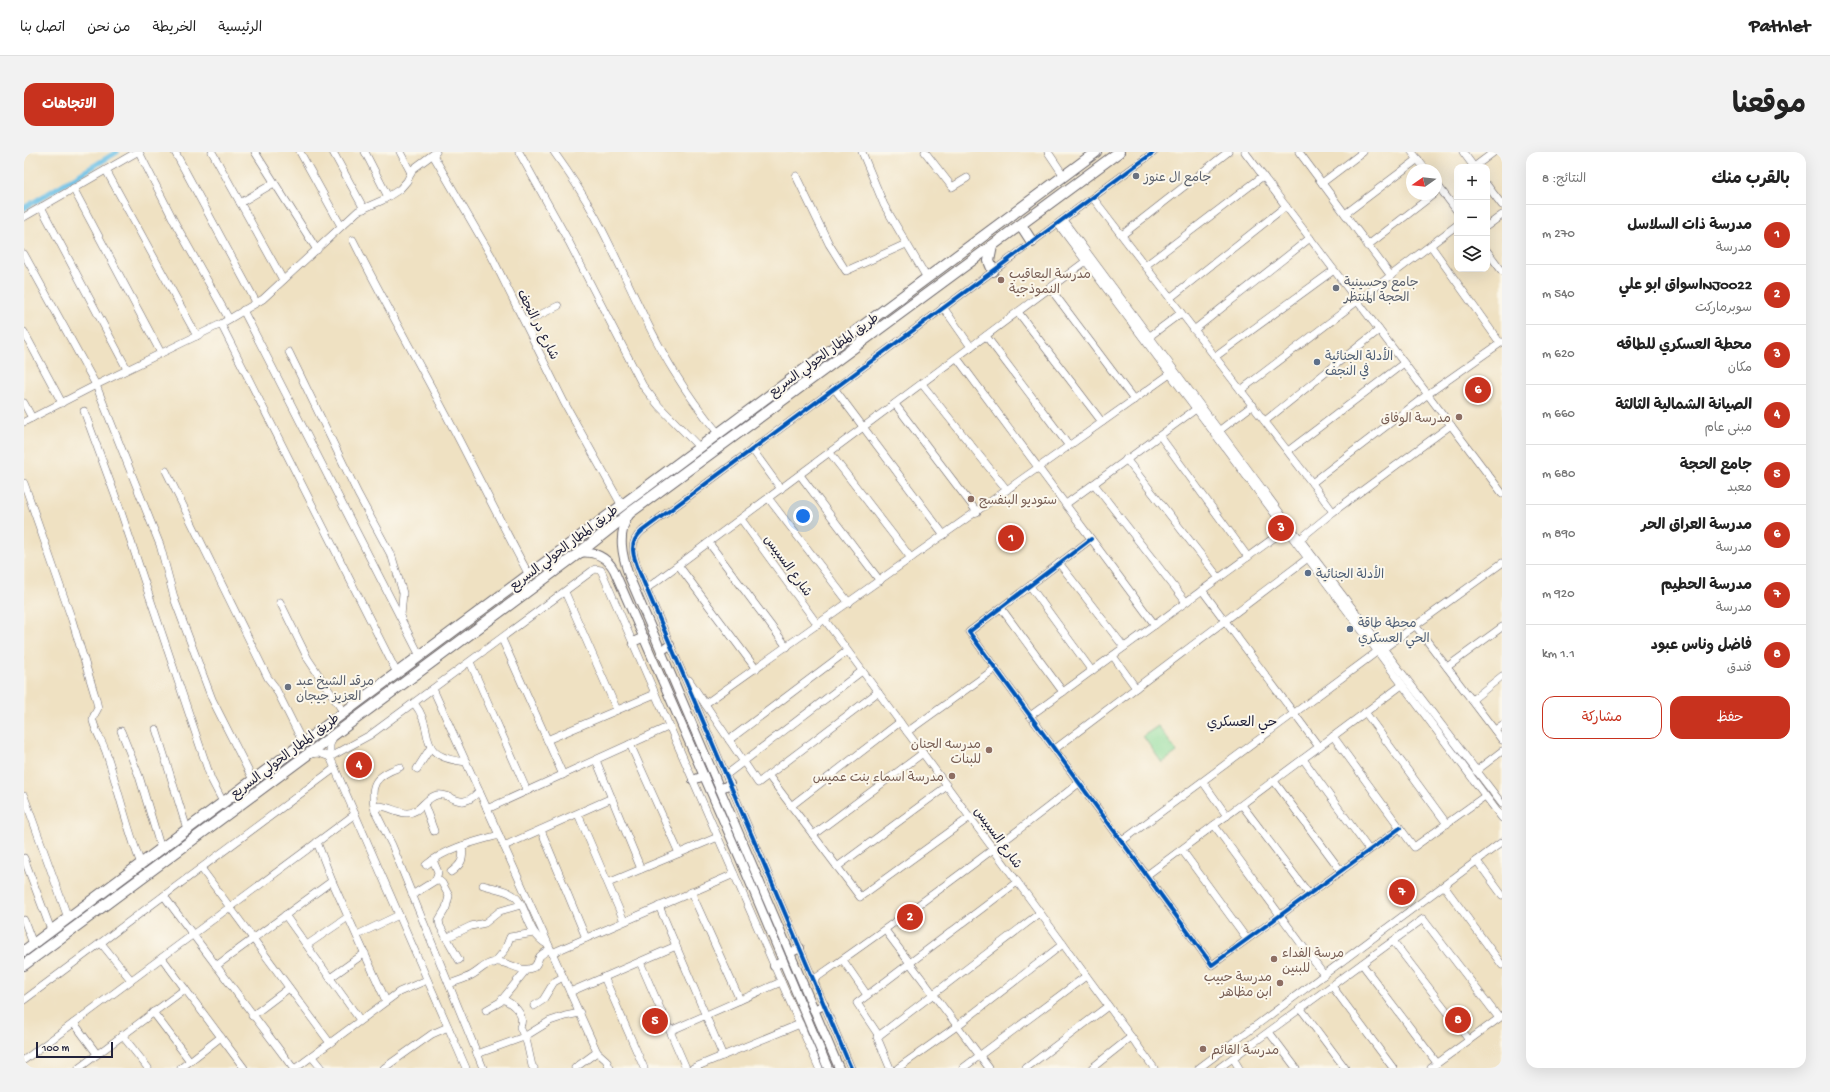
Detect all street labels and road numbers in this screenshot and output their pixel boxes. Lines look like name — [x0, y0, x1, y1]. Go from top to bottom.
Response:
street label: شارع در النجف — [513, 288, 561, 363]
street label: طريق المطار الحولي السريع — [767, 311, 884, 403]
street label: طريق المطار الحولي السريع — [507, 503, 623, 596]
street label: شارع السبيس — [760, 533, 814, 600]
street label: طريق المطار الحولي السريع — [228, 711, 344, 804]
street label: شارع السبيس — [970, 805, 1024, 872]

